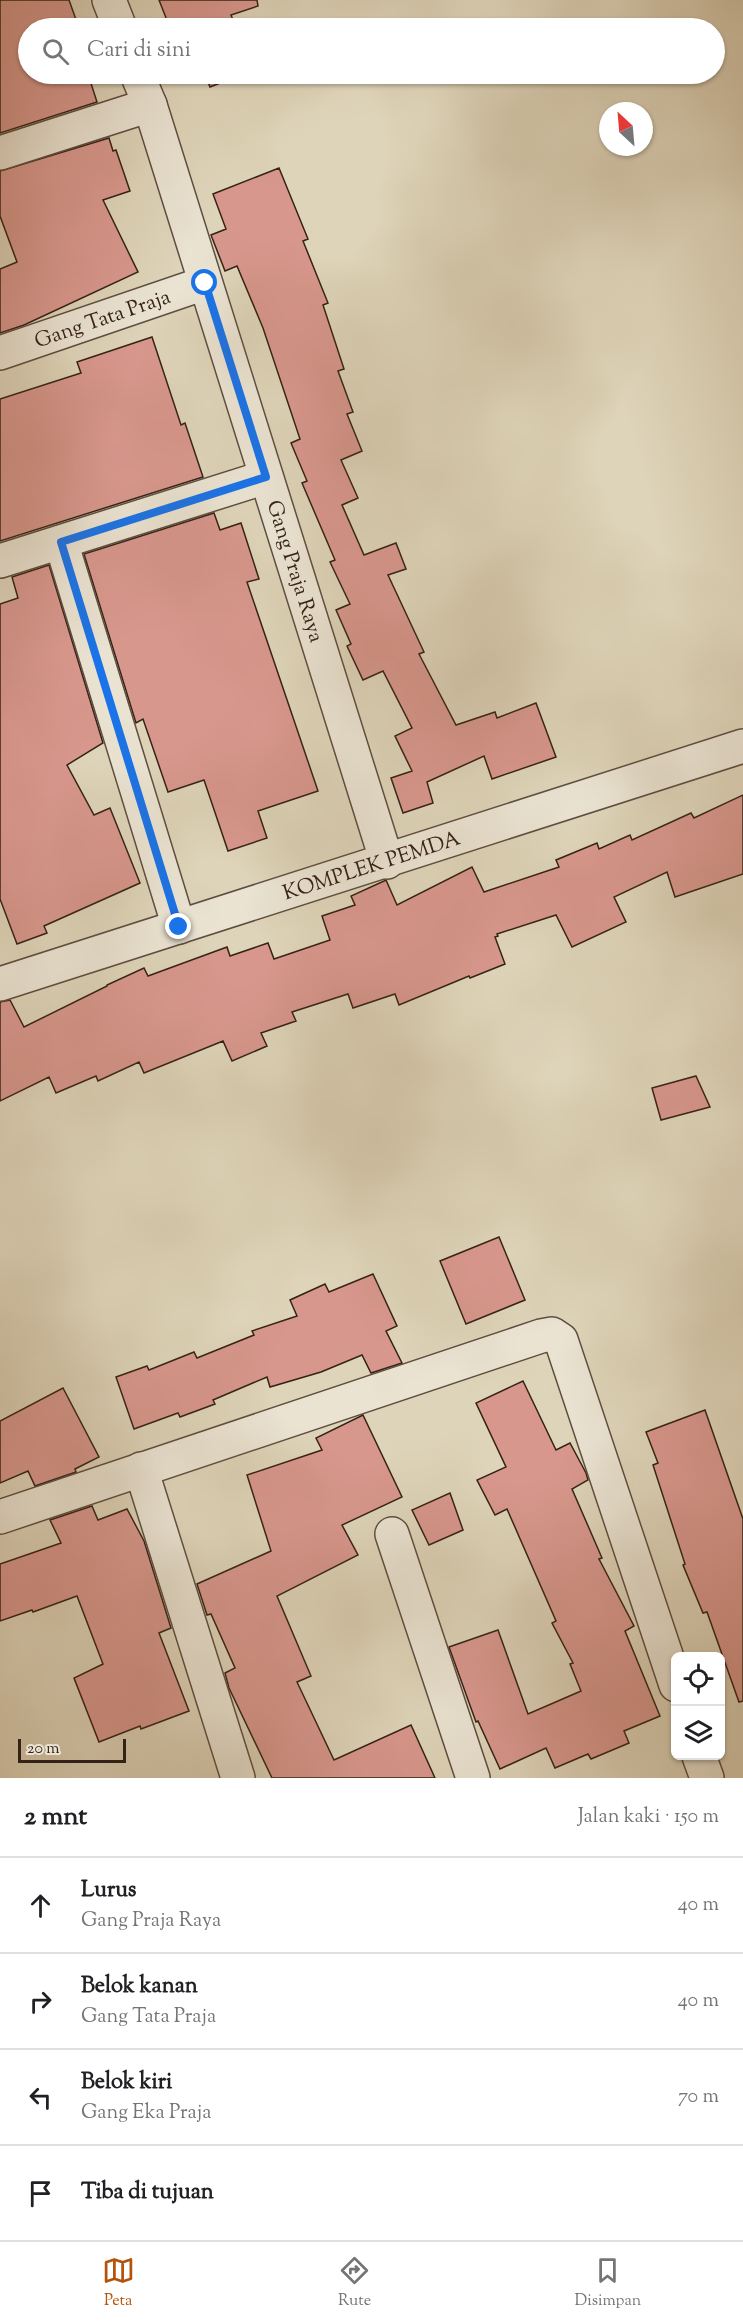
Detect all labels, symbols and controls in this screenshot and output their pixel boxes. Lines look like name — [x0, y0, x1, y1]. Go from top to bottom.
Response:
search box — [18, 18, 725, 84]
icon: search — [39, 35, 72, 68]
text: Cari di sini — [87, 35, 191, 67]
north arrow — [599, 102, 653, 156]
route start — [191, 269, 217, 295]
street label: Gang Tata Praja — [31, 283, 175, 357]
street label: Gang Praja Raya — [258, 497, 330, 647]
street label: KOMPLEK PEMDA — [280, 824, 465, 909]
route end — [165, 913, 191, 939]
map controls — [671, 1652, 725, 1760]
button: locate — [671, 1652, 725, 1706]
button: layers — [671, 1706, 725, 1760]
scale bar — [18, 1736, 126, 1764]
text: 20 m — [27, 1738, 60, 1761]
text: 2 mnt — [24, 1799, 87, 1836]
text: Jalan kaki · 150 m — [578, 1803, 719, 1832]
text: Lurus — [81, 1875, 137, 1907]
icon: ahead — [24, 1889, 57, 1922]
text: 40 m — [678, 1891, 719, 1920]
text: Gang Praja Raya — [81, 1907, 221, 1936]
text: Belok kanan — [81, 1971, 198, 2003]
icon: right — [24, 1985, 57, 2018]
text: 40 m — [678, 1987, 719, 2016]
text: Gang Tata Praja — [81, 2003, 216, 2032]
text: Belok kiri — [81, 2067, 172, 2099]
icon: left — [24, 2081, 57, 2114]
text: 70 m — [678, 2083, 719, 2112]
text: Gang Eka Praja — [81, 2099, 211, 2128]
icon: arrive — [24, 2177, 57, 2210]
text: Tiba di tujuan — [81, 2177, 214, 2209]
tab: Peta — [102, 2254, 135, 2313]
tab: Rute — [338, 2254, 371, 2313]
tab: Disimpan — [574, 2254, 641, 2313]

